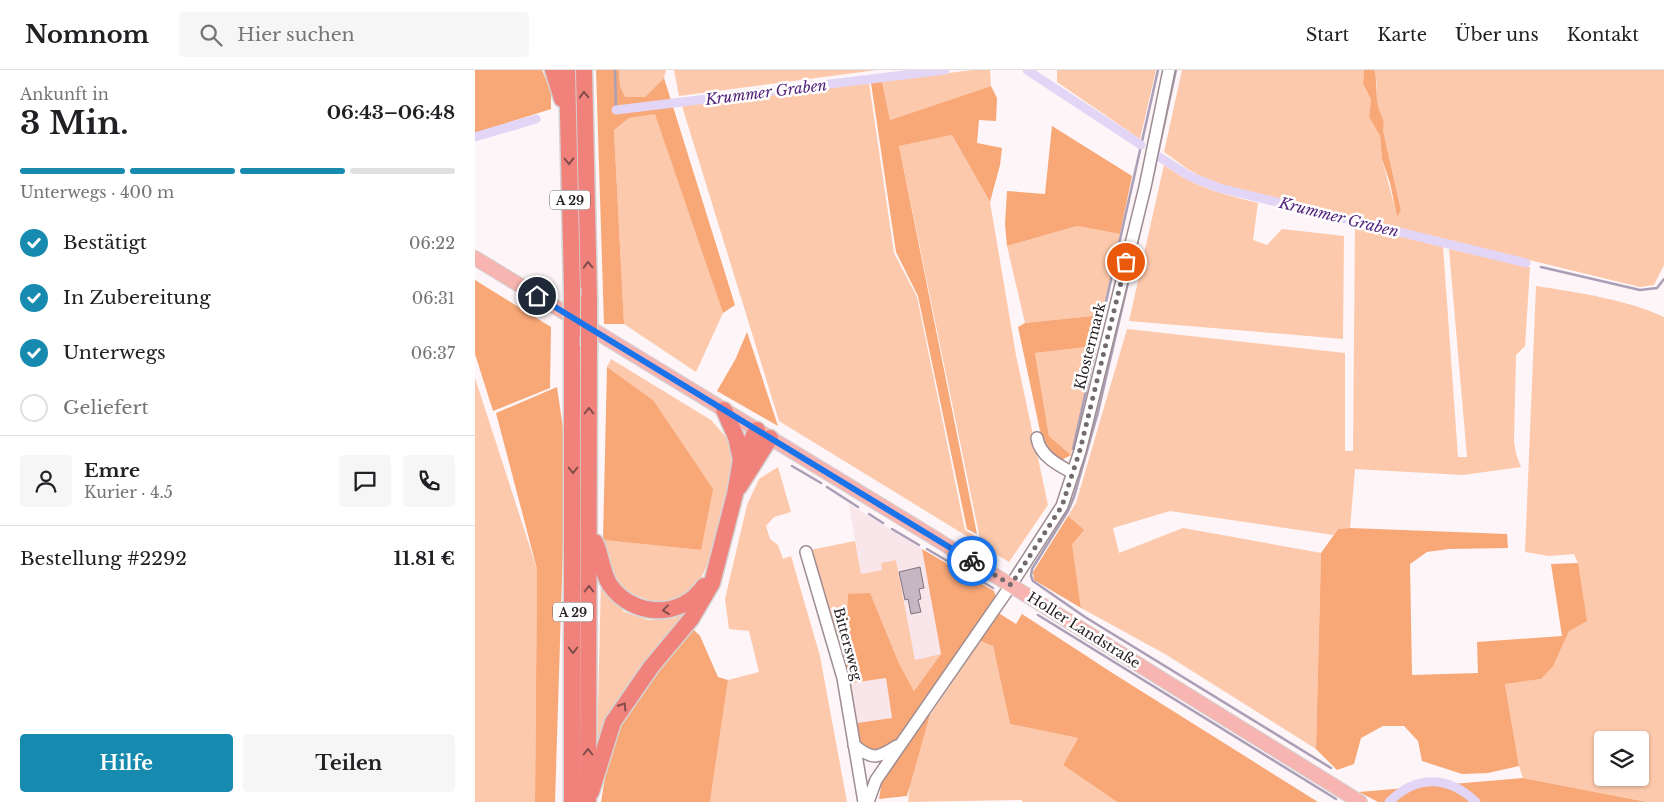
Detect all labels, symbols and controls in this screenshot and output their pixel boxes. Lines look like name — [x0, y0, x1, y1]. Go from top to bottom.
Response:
search box — [179, 12, 529, 57]
text: Nomnom — [25, 20, 149, 49]
icon: search — [197, 21, 225, 49]
text: Hier suchen — [237, 23, 355, 46]
text: Start — [1306, 24, 1349, 46]
text: Karte — [1377, 24, 1427, 46]
text: Über uns — [1455, 24, 1539, 46]
text: Kontakt — [1567, 24, 1639, 46]
water label: Krummer Graben — [703, 75, 828, 109]
text: Ankunft in — [20, 84, 109, 104]
one-way arrow — [579, 91, 590, 99]
text: 06:43–06:48 — [327, 101, 455, 124]
text: 3 Min. — [20, 103, 129, 143]
one-way arrow — [564, 158, 575, 166]
text: Unterwegs · 400 m — [20, 182, 174, 202]
road number: A 29 — [550, 190, 590, 210]
water label: Krummer Graben — [1276, 193, 1401, 241]
icon: check — [20, 229, 48, 257]
text: Bestätigt — [63, 231, 147, 254]
text: 06:22 — [409, 233, 455, 253]
pin — [1105, 241, 1147, 283]
icon: bag — [1112, 248, 1140, 276]
one-way arrow — [583, 261, 593, 268]
pin — [516, 275, 558, 317]
icon: home — [523, 282, 551, 310]
icon: check — [20, 284, 48, 312]
text: In Zubereitung — [63, 286, 211, 309]
text: 06:31 — [412, 288, 455, 308]
street label: Klostermark — [1070, 300, 1110, 391]
icon: check — [20, 339, 48, 367]
text: Unterwegs — [63, 341, 166, 364]
text: 06:37 — [411, 343, 455, 363]
text: Geliefert — [63, 396, 149, 419]
one-way arrow — [584, 406, 594, 414]
button: person — [20, 455, 72, 507]
button: chat — [339, 455, 391, 507]
button: phone — [403, 455, 455, 507]
text: Emre — [84, 459, 140, 482]
one-way arrow — [568, 466, 578, 474]
text: Kurier · 4.5 — [84, 482, 173, 502]
courier — [947, 536, 997, 586]
text: Bestellung #2292 — [20, 547, 187, 570]
text: 11.81 € — [394, 547, 455, 570]
icon: bike — [958, 547, 986, 575]
one-way arrow — [584, 585, 594, 593]
street label: Holler Landstraße — [1024, 588, 1144, 672]
road number: A 29 — [553, 602, 593, 622]
one-way arrow — [662, 604, 671, 614]
street label: Bittersweg — [830, 605, 867, 683]
one-way arrow — [568, 646, 578, 654]
one-way arrow — [617, 703, 626, 712]
map controls — [1594, 731, 1649, 786]
button: layers — [1594, 731, 1649, 786]
button: Hilfe — [20, 734, 233, 792]
button: Teilen — [243, 734, 455, 792]
one-way arrow — [583, 748, 593, 756]

